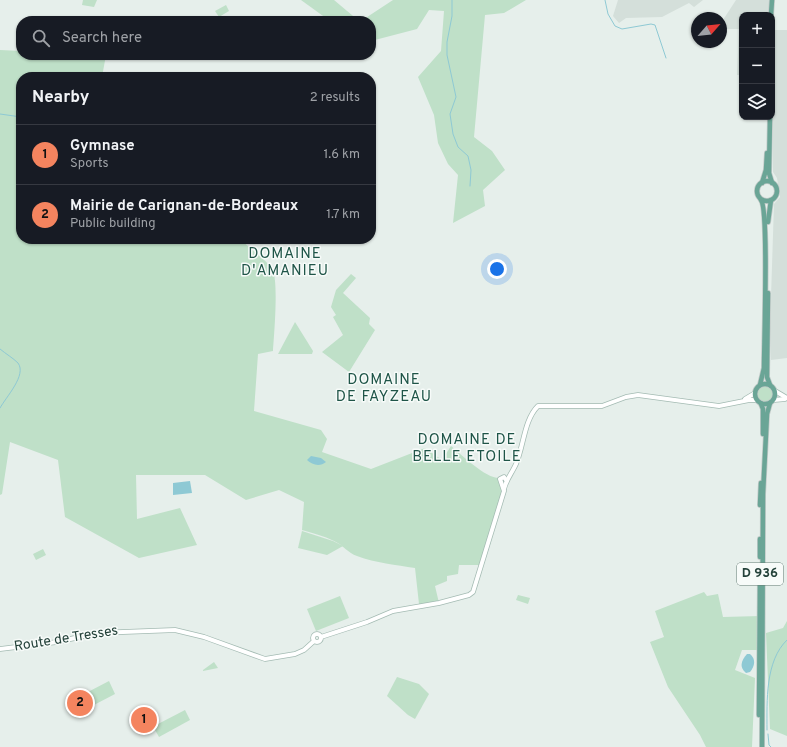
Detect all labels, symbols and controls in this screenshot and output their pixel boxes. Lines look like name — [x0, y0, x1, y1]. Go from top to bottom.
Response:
north arrow — [691, 12, 727, 48]
map controls — [739, 12, 775, 120]
button: + — [739, 12, 775, 48]
search box — [16, 16, 376, 60]
icon: search — [30, 27, 52, 49]
text: Search here — [62, 29, 142, 48]
button: − — [739, 48, 775, 84]
button: layers — [739, 84, 775, 120]
text: Nearby — [32, 87, 89, 109]
text: 2 results — [310, 90, 360, 106]
text: Gymnase — [70, 137, 135, 156]
text: 1 — [42, 147, 48, 163]
text: 1.6 km — [323, 147, 360, 163]
text: Sports — [70, 156, 109, 172]
text: Mairie de Carignan-de-Bordeaux — [70, 197, 298, 216]
text: 2 — [41, 207, 49, 223]
text: 1.7 km — [326, 207, 360, 223]
text: Public building — [70, 216, 156, 232]
district label: DOMAINE D'AMANIEU — [241, 245, 329, 281]
your location — [487, 259, 507, 279]
district label: DOMAINE DE FAYZEAU — [336, 371, 432, 407]
district label: DOMAINE DE BELLE ETOILE — [412, 431, 522, 467]
road number: D 936 — [737, 563, 783, 585]
street label: Route de Tresses — [13, 622, 119, 656]
pin: 2 — [67, 688, 93, 718]
pin: 1 — [131, 705, 157, 735]

